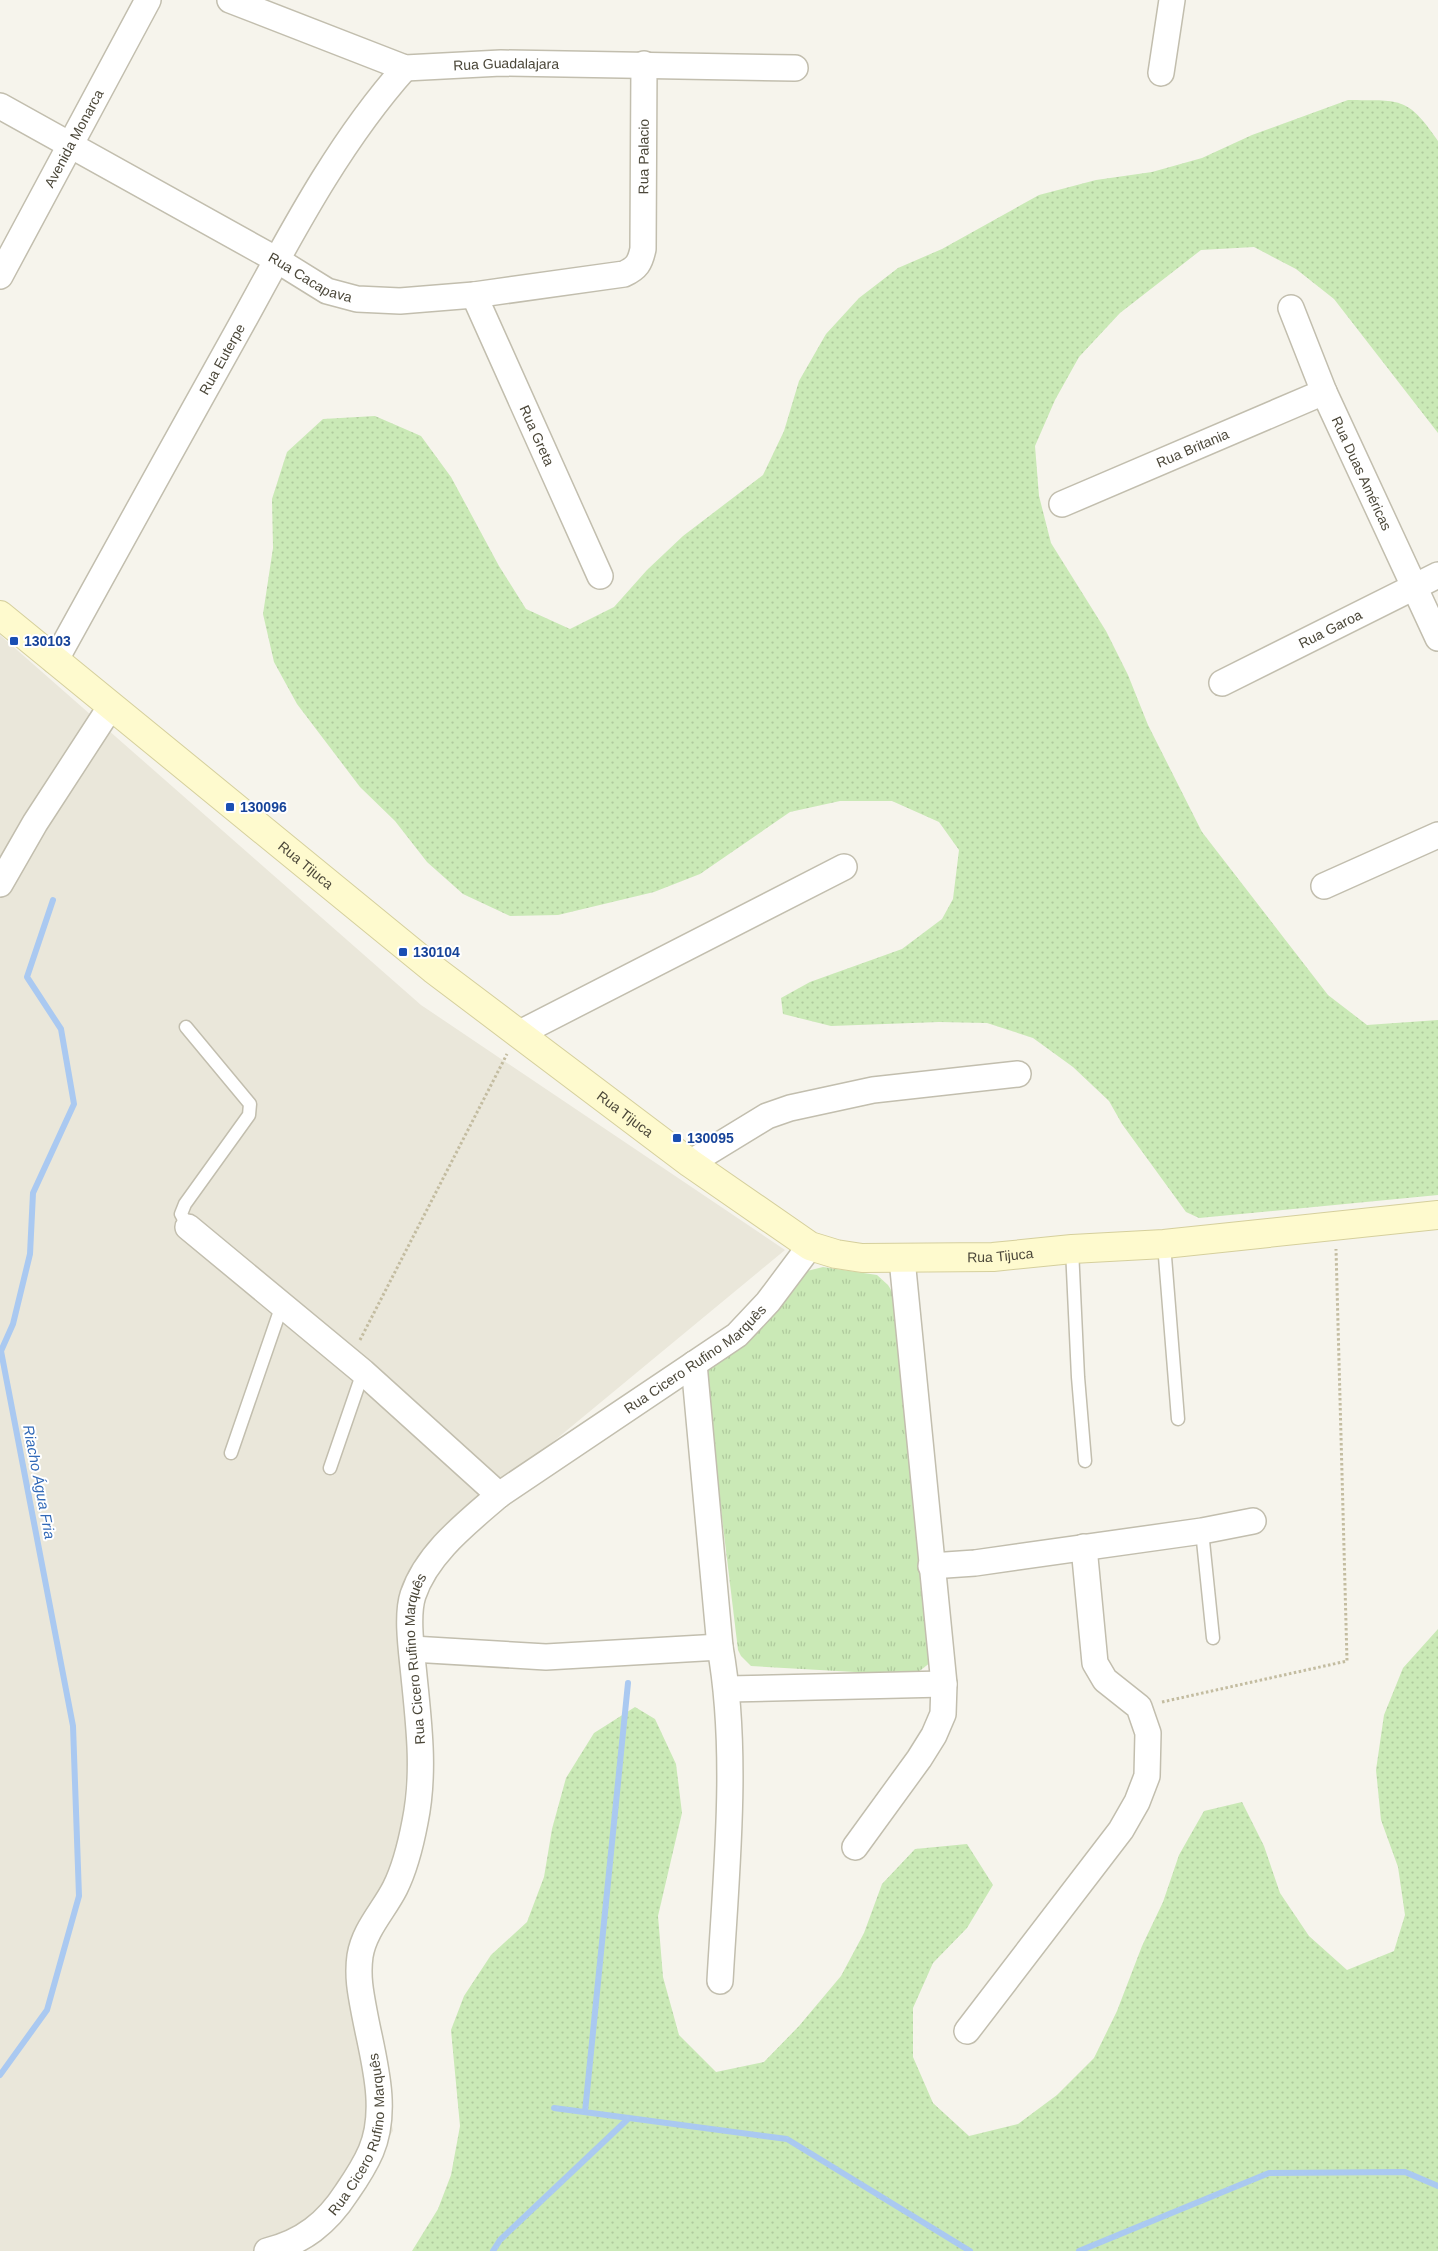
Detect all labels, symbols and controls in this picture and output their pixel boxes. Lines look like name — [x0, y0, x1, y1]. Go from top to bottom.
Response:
street label: Rua Guadalajara — [453, 55, 559, 73]
street label: Avenida Monarca — [41, 87, 107, 190]
street label: Rua Palacio — [635, 119, 652, 194]
street label: Rua Cacapava — [266, 249, 354, 305]
street label: Rua Euterpe — [196, 321, 248, 397]
street label: Rua Greta — [516, 403, 558, 468]
street label: Rua Duas Américas — [1328, 414, 1395, 533]
street label: Rua Britania — [1154, 426, 1231, 471]
street label: Rua Garoa — [1296, 606, 1365, 651]
place label: 130103 — [24, 633, 71, 649]
marker: 130103 — [8, 635, 20, 647]
place label: 130096 — [240, 799, 287, 815]
marker: 130096 — [224, 801, 236, 813]
street label: Rua Tijuca — [275, 838, 337, 892]
place label: 130104 — [413, 944, 460, 960]
marker: 130104 — [397, 946, 409, 958]
street label: Rua Tijuca — [594, 1088, 657, 1140]
place label: 130095 — [687, 1130, 734, 1146]
marker: 130095 — [671, 1132, 683, 1144]
street label: Rua Tijuca — [967, 1245, 1034, 1265]
street label: Rua Cicero Rufino Marquês — [621, 1301, 769, 1417]
water label: Riacho Água Fria — [20, 1423, 59, 1540]
street label: Rua Cicero Rufino Marquês — [402, 1570, 429, 1745]
street label: Rua Cicero Rufino Marquês — [325, 2052, 387, 2218]

